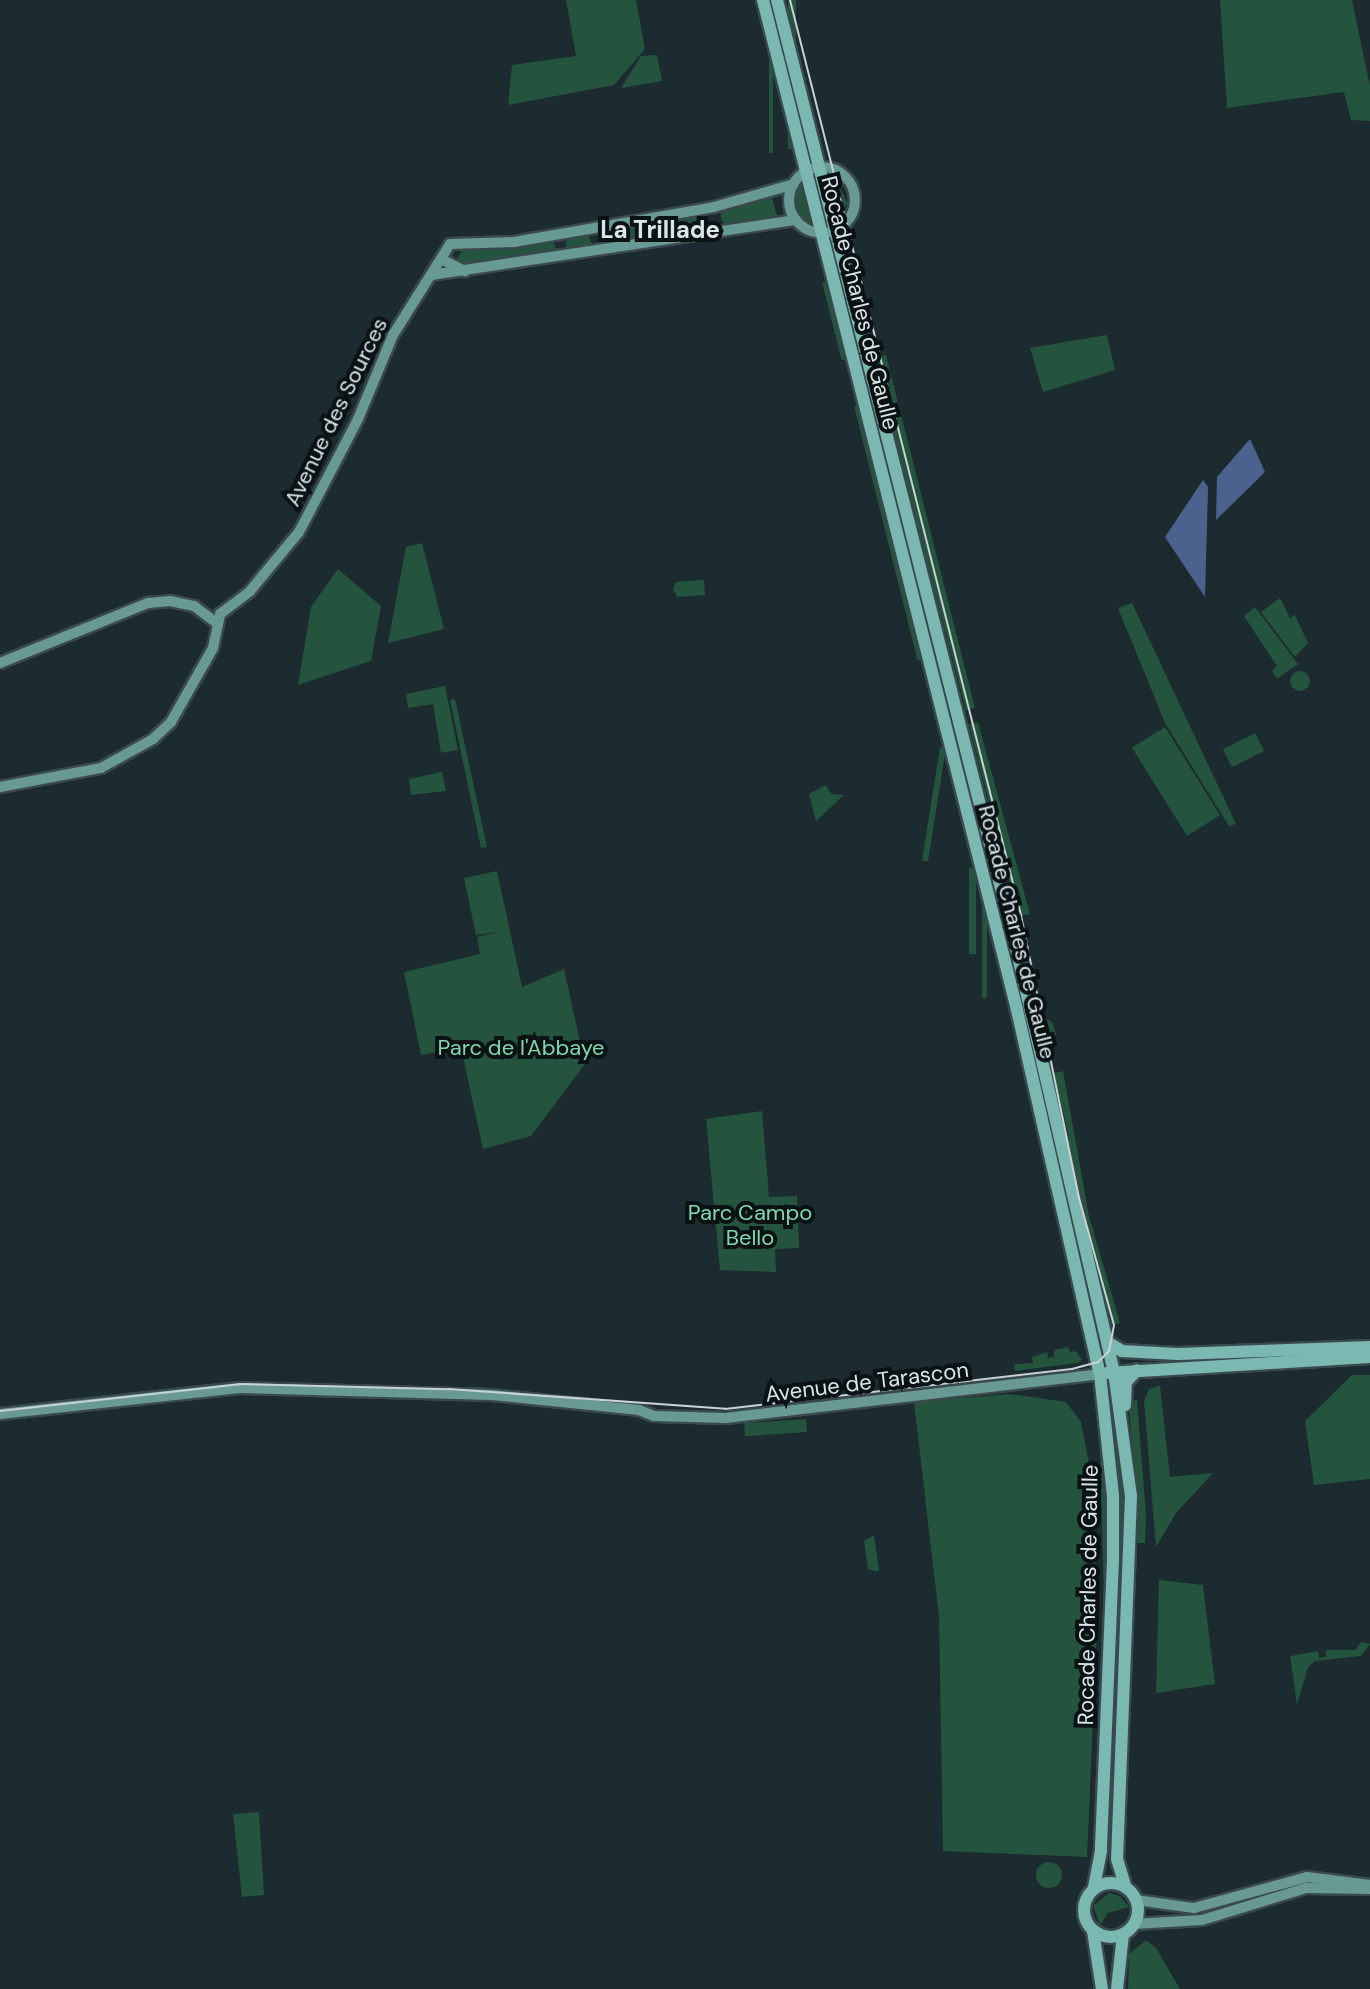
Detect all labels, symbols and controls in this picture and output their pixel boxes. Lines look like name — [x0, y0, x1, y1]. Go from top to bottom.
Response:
street label: Rocade Charles de Gaulle — [816, 173, 904, 433]
district label: La Trillade — [600, 216, 720, 244]
street label: Avenue des Sources — [279, 314, 393, 510]
street label: Rocade Charles de Gaulle — [973, 802, 1061, 1062]
park label: Parc de l'Abbaye — [437, 1035, 605, 1061]
park label: Parc Campo Bello — [688, 1199, 812, 1250]
street label: Avenue de Tarascon — [764, 1356, 970, 1408]
street label: Rocade Charles de Gaulle — [1073, 1464, 1103, 1726]

